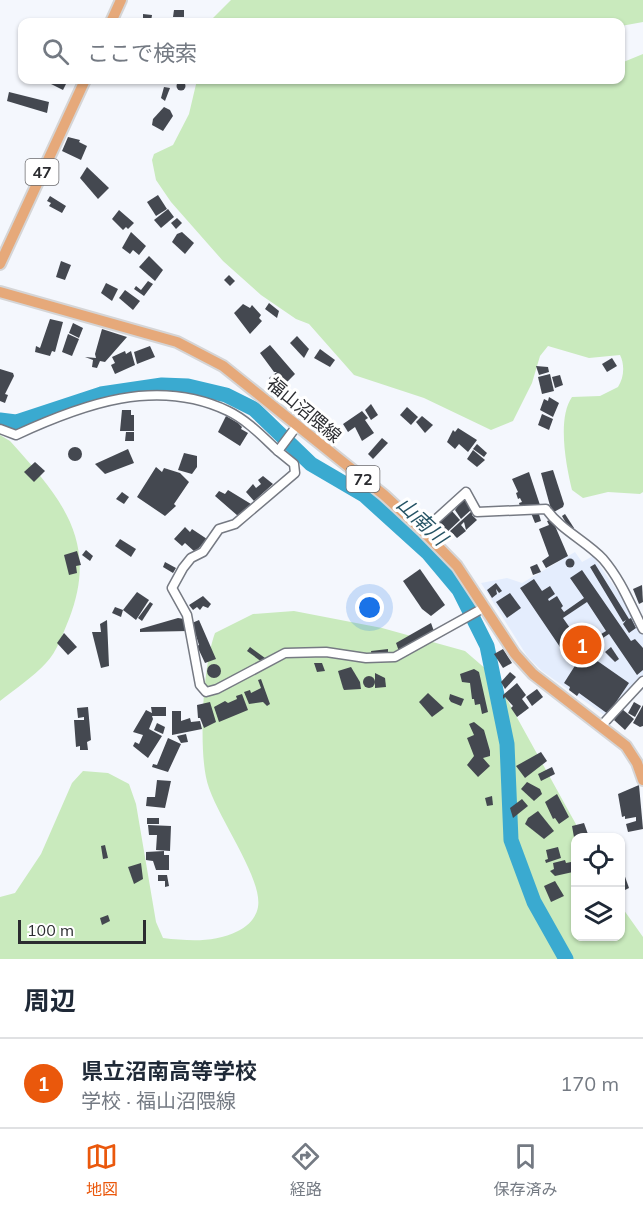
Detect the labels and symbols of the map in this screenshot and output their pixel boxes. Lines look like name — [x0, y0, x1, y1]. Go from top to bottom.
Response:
road number: 47 — [26, 159, 58, 185]
street label: 福山沼隈線 — [262, 372, 346, 447]
road number: 72 — [346, 466, 380, 492]
water label: 山南川 — [392, 491, 454, 552]
your location — [355, 593, 384, 622]
pin: 1 — [562, 622, 602, 668]
scale bar — [18, 917, 146, 944]

